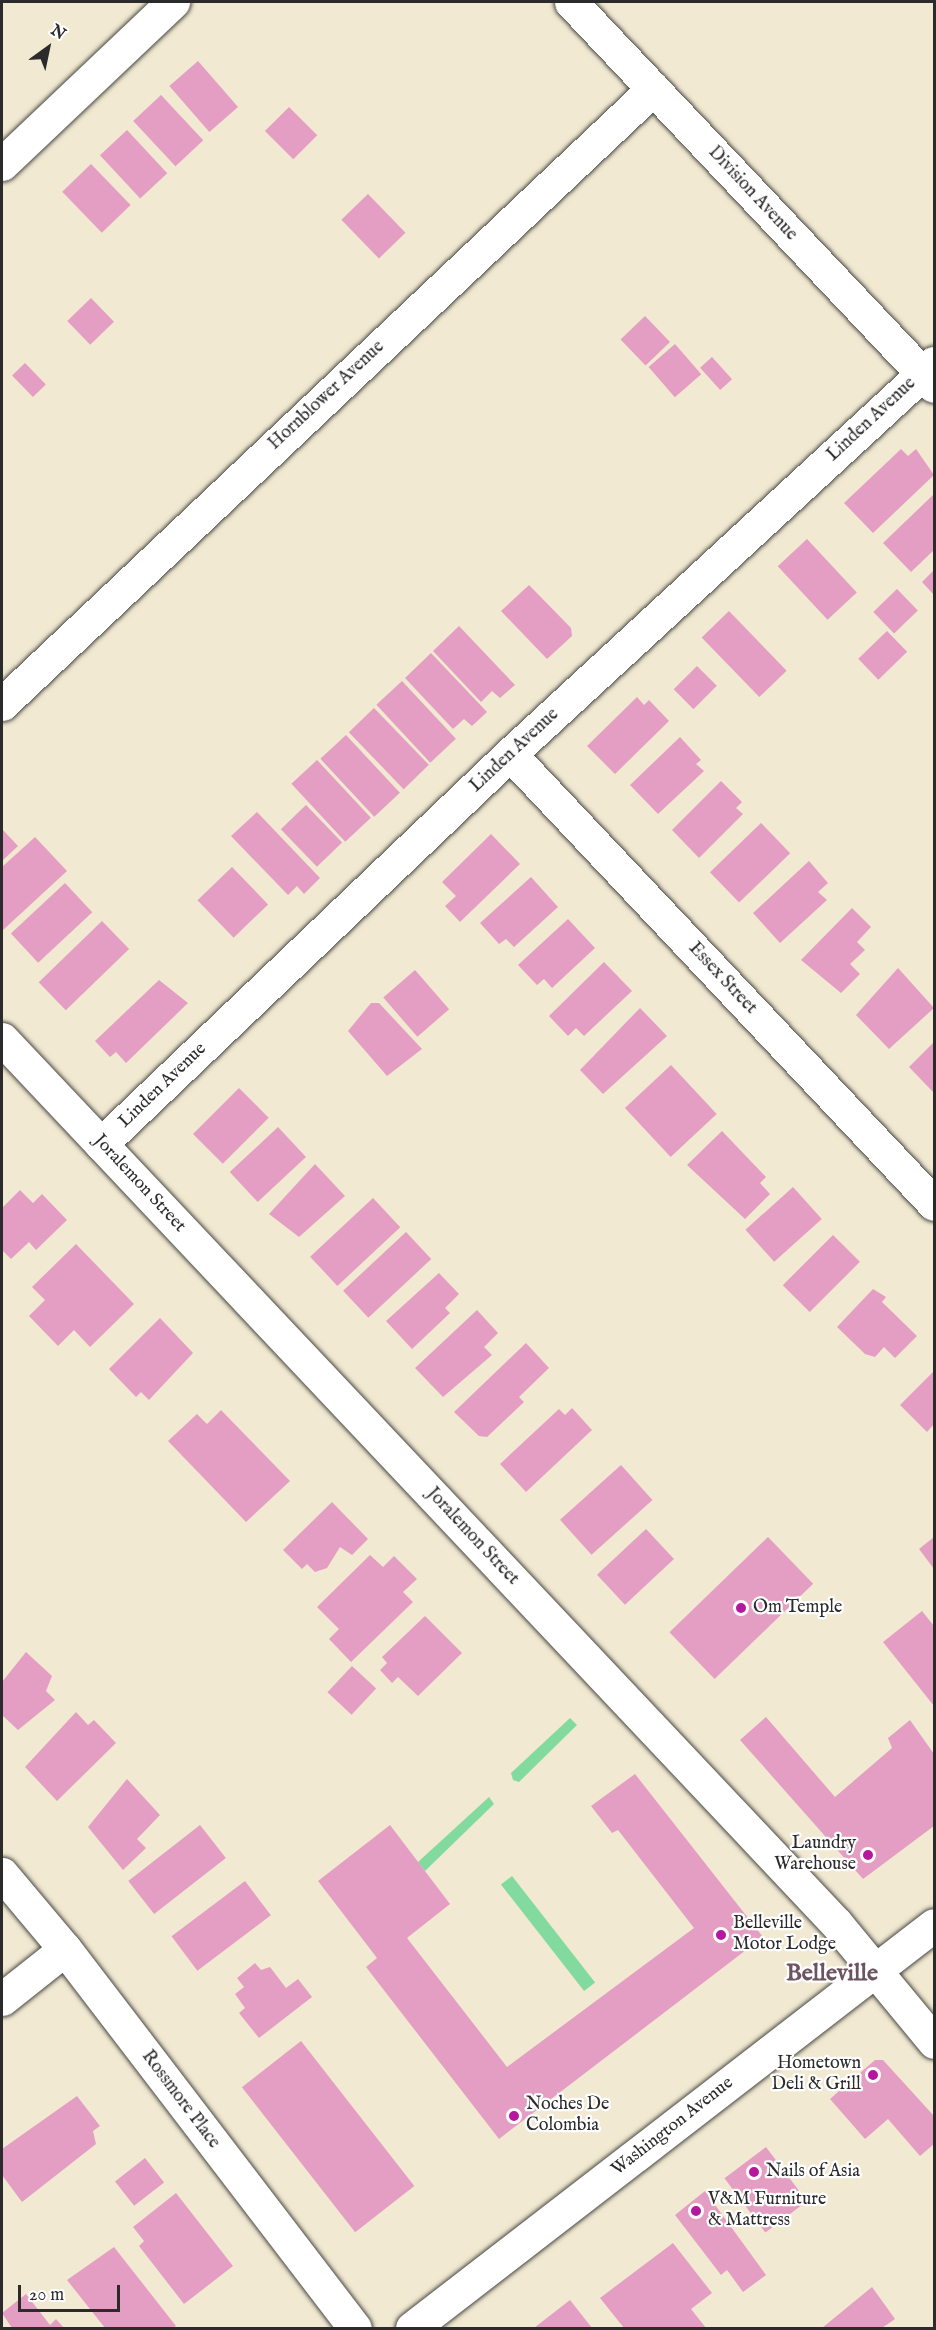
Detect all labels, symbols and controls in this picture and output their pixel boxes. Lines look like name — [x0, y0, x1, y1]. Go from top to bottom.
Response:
north arrow — [18, 18, 78, 78]
text: N — [47, 21, 69, 45]
street label: Division Avenue — [703, 142, 801, 246]
street label: Hornblower Avenue — [265, 337, 389, 455]
street label: Linden Avenue — [823, 373, 921, 467]
street label: Linden Avenue — [466, 704, 564, 798]
street label: Essex Street — [683, 938, 761, 1020]
street label: Linden Avenue — [115, 1039, 211, 1133]
street label: Joralemon Street — [88, 1131, 190, 1237]
street label: Joralemon Street — [421, 1484, 523, 1590]
place label: Om Temple — [753, 1597, 842, 1619]
marker: Om Temple — [734, 1601, 748, 1615]
place label: Laundry Warehouse — [774, 1834, 856, 1876]
marker: Laundry Warehouse — [861, 1848, 875, 1862]
place label: Belleville Motor Lodge — [733, 1914, 836, 1956]
marker: Belleville Motor Lodge — [714, 1928, 728, 1942]
district label: Belleville — [786, 1960, 878, 1988]
street label: Rossmore Place — [136, 2047, 224, 2153]
place label: Hometown Deli & Grill — [772, 2054, 861, 2096]
marker: Hometown Deli & Grill — [866, 2068, 880, 2082]
street label: Washington Avenue — [608, 2073, 738, 2181]
place label: Noches De Colombia — [526, 2095, 609, 2138]
marker: Noches De Colombia — [507, 2109, 521, 2123]
place label: Nails of Asia — [766, 2161, 860, 2183]
marker: Nails of Asia — [747, 2165, 761, 2179]
place label: V&M Furniture & Mattress — [708, 2190, 826, 2232]
marker: V&M Furniture & Mattress — [689, 2204, 703, 2218]
scale bar — [21, 2273, 123, 2311]
text: 20 m — [29, 2284, 64, 2307]

